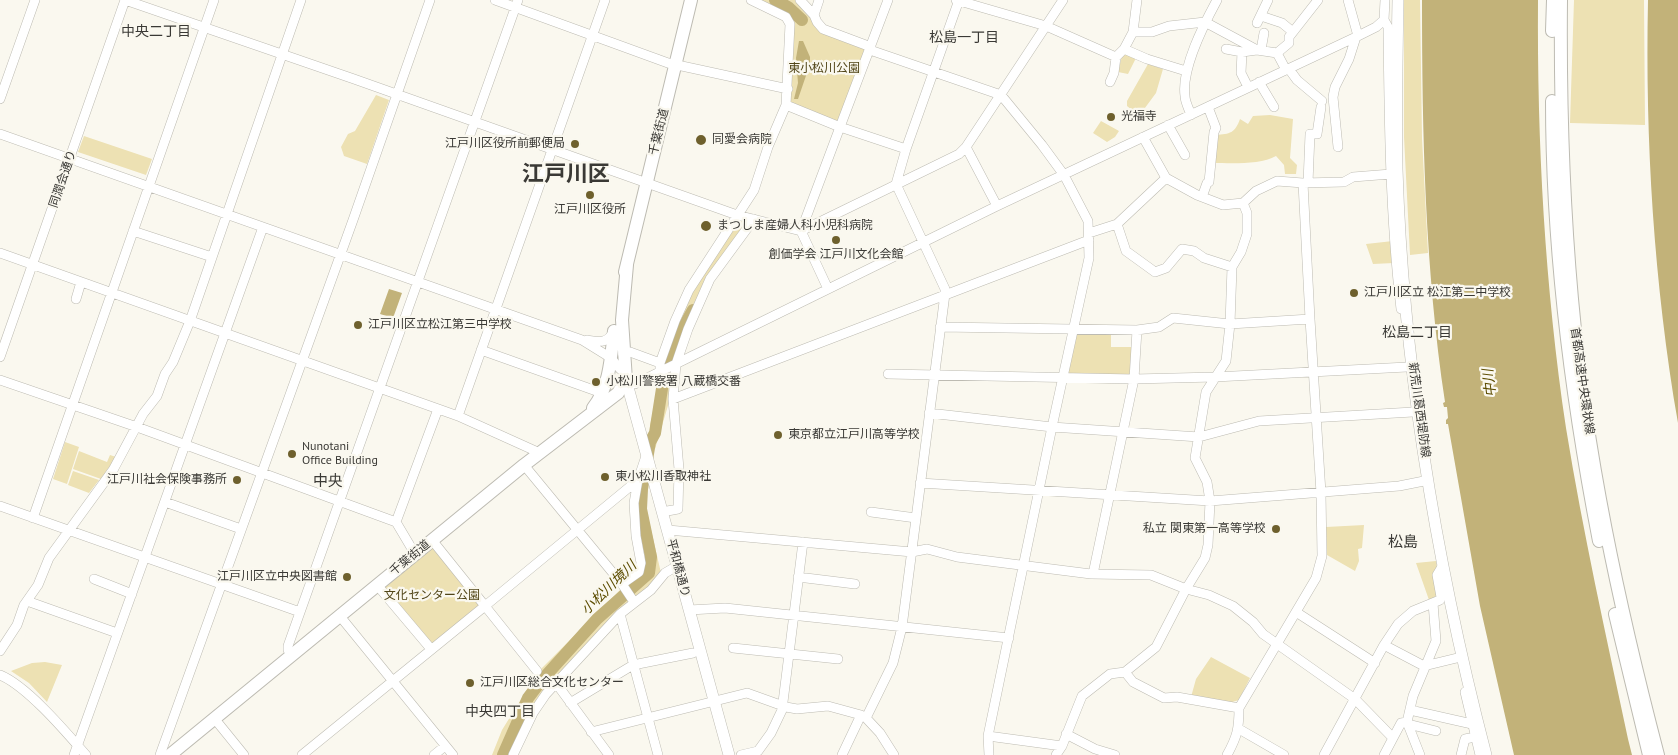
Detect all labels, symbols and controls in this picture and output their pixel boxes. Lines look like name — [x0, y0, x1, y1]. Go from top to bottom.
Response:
district label: 中央二丁目 — [121, 24, 191, 40]
district label: 松島一丁目 — [929, 30, 999, 46]
park label: 東小松川公園 — [788, 62, 860, 76]
street label: 千葉街道 — [646, 107, 672, 157]
place label: 光福寺 — [1121, 110, 1157, 124]
marker: 光福寺 — [1105, 111, 1117, 123]
marker: 同愛会病院 — [694, 133, 708, 147]
place label: 同愛会病院 — [712, 133, 772, 147]
place label: 江戸川区役所前郵便局 — [445, 137, 565, 151]
marker: 江戸川区役所前郵便局 — [569, 138, 581, 150]
street label: 同潤会通り — [46, 148, 80, 210]
district label: 江戸川区 — [522, 162, 610, 188]
marker: 江戸川区役所 — [584, 189, 596, 201]
place label: 江戸川区役所 — [554, 203, 626, 217]
marker: まつしま産婦人科小児科病院 — [699, 219, 713, 233]
place label: まつしま産婦人科小児科病院 — [717, 219, 873, 233]
marker: 創価学会 江戸川文化会館 — [830, 234, 842, 246]
place label: 創価学会 江戸川文化会館 — [768, 248, 904, 262]
place label: 江戸川区立 松江第二中学校 — [1364, 286, 1511, 300]
marker: 江戸川区立 松江第二中学校 — [1348, 287, 1360, 299]
place label: 江戸川区立松江第三中学校 — [368, 318, 512, 332]
marker: 江戸川区立松江第三中学校 — [352, 319, 364, 331]
district label: 松島二丁目 — [1382, 325, 1452, 341]
street label: 首都高速中央環状線 — [1567, 327, 1597, 435]
street label: 新荒川葛西堤防線 — [1405, 361, 1433, 459]
water label: 中川 — [1480, 368, 1500, 398]
place label: 小松川警察署 八蔵橋交番 — [606, 375, 741, 389]
marker: 小松川警察署 八蔵橋交番 — [590, 376, 602, 388]
place label: 東京都立江戸川高等学校 — [788, 428, 920, 442]
marker: 東京都立江戸川高等学校 — [772, 429, 784, 441]
place label: Nunotani Office Building — [302, 440, 378, 468]
marker: Nunotani Office Building — [286, 448, 298, 460]
place label: 東小松川香取神社 — [615, 470, 711, 484]
marker: 東小松川香取神社 — [599, 471, 611, 483]
place label: 江戸川社会保険事務所 — [107, 473, 227, 487]
district label: 中央 — [313, 473, 343, 491]
marker: 江戸川社会保険事務所 — [231, 474, 243, 486]
place label: 私立 関東第一高等学校 — [1143, 522, 1266, 536]
marker: 私立 関東第一高等学校 — [1270, 523, 1282, 535]
district label: 松島 — [1388, 534, 1418, 552]
street label: 千葉街道 — [387, 537, 433, 579]
street label: 平和橋通り — [663, 537, 693, 599]
water label: 小松川境川 — [578, 558, 640, 618]
place label: 江戸川区立中央図書館 — [217, 570, 337, 584]
marker: 江戸川区立中央図書館 — [341, 571, 353, 583]
park label: 文化センター公園 — [384, 589, 480, 603]
place label: 江戸川区総合文化センター — [480, 676, 624, 690]
marker: 江戸川区総合文化センター — [464, 677, 476, 689]
district label: 中央四丁目 — [465, 704, 535, 720]

